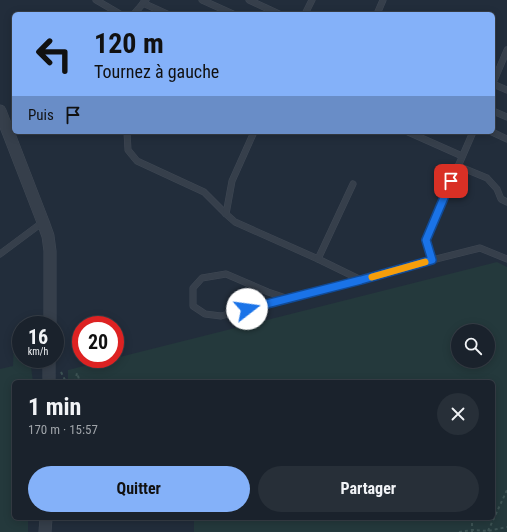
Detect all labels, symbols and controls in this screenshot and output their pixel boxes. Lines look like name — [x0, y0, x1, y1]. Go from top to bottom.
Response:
text: 120 m — [94, 27, 164, 60]
icon: left — [28, 28, 80, 80]
text: Tournez à gauche — [94, 61, 219, 82]
icon: arrive — [62, 104, 84, 126]
text: Puis — [28, 106, 54, 124]
pin — [434, 164, 468, 198]
icon: arrive — [440, 170, 462, 192]
position arrow — [226, 288, 268, 330]
speed limit sign: 20 — [72, 316, 124, 368]
map controls — [451, 324, 495, 368]
button: search — [451, 324, 495, 368]
text: 16 — [28, 325, 48, 349]
text: km/h — [28, 346, 48, 357]
text: 1 min — [28, 393, 81, 421]
button: close — [437, 393, 479, 435]
text: 170 m · 15:57 — [28, 422, 98, 437]
button: Quitter — [28, 466, 250, 512]
button: Partager — [258, 466, 479, 512]

